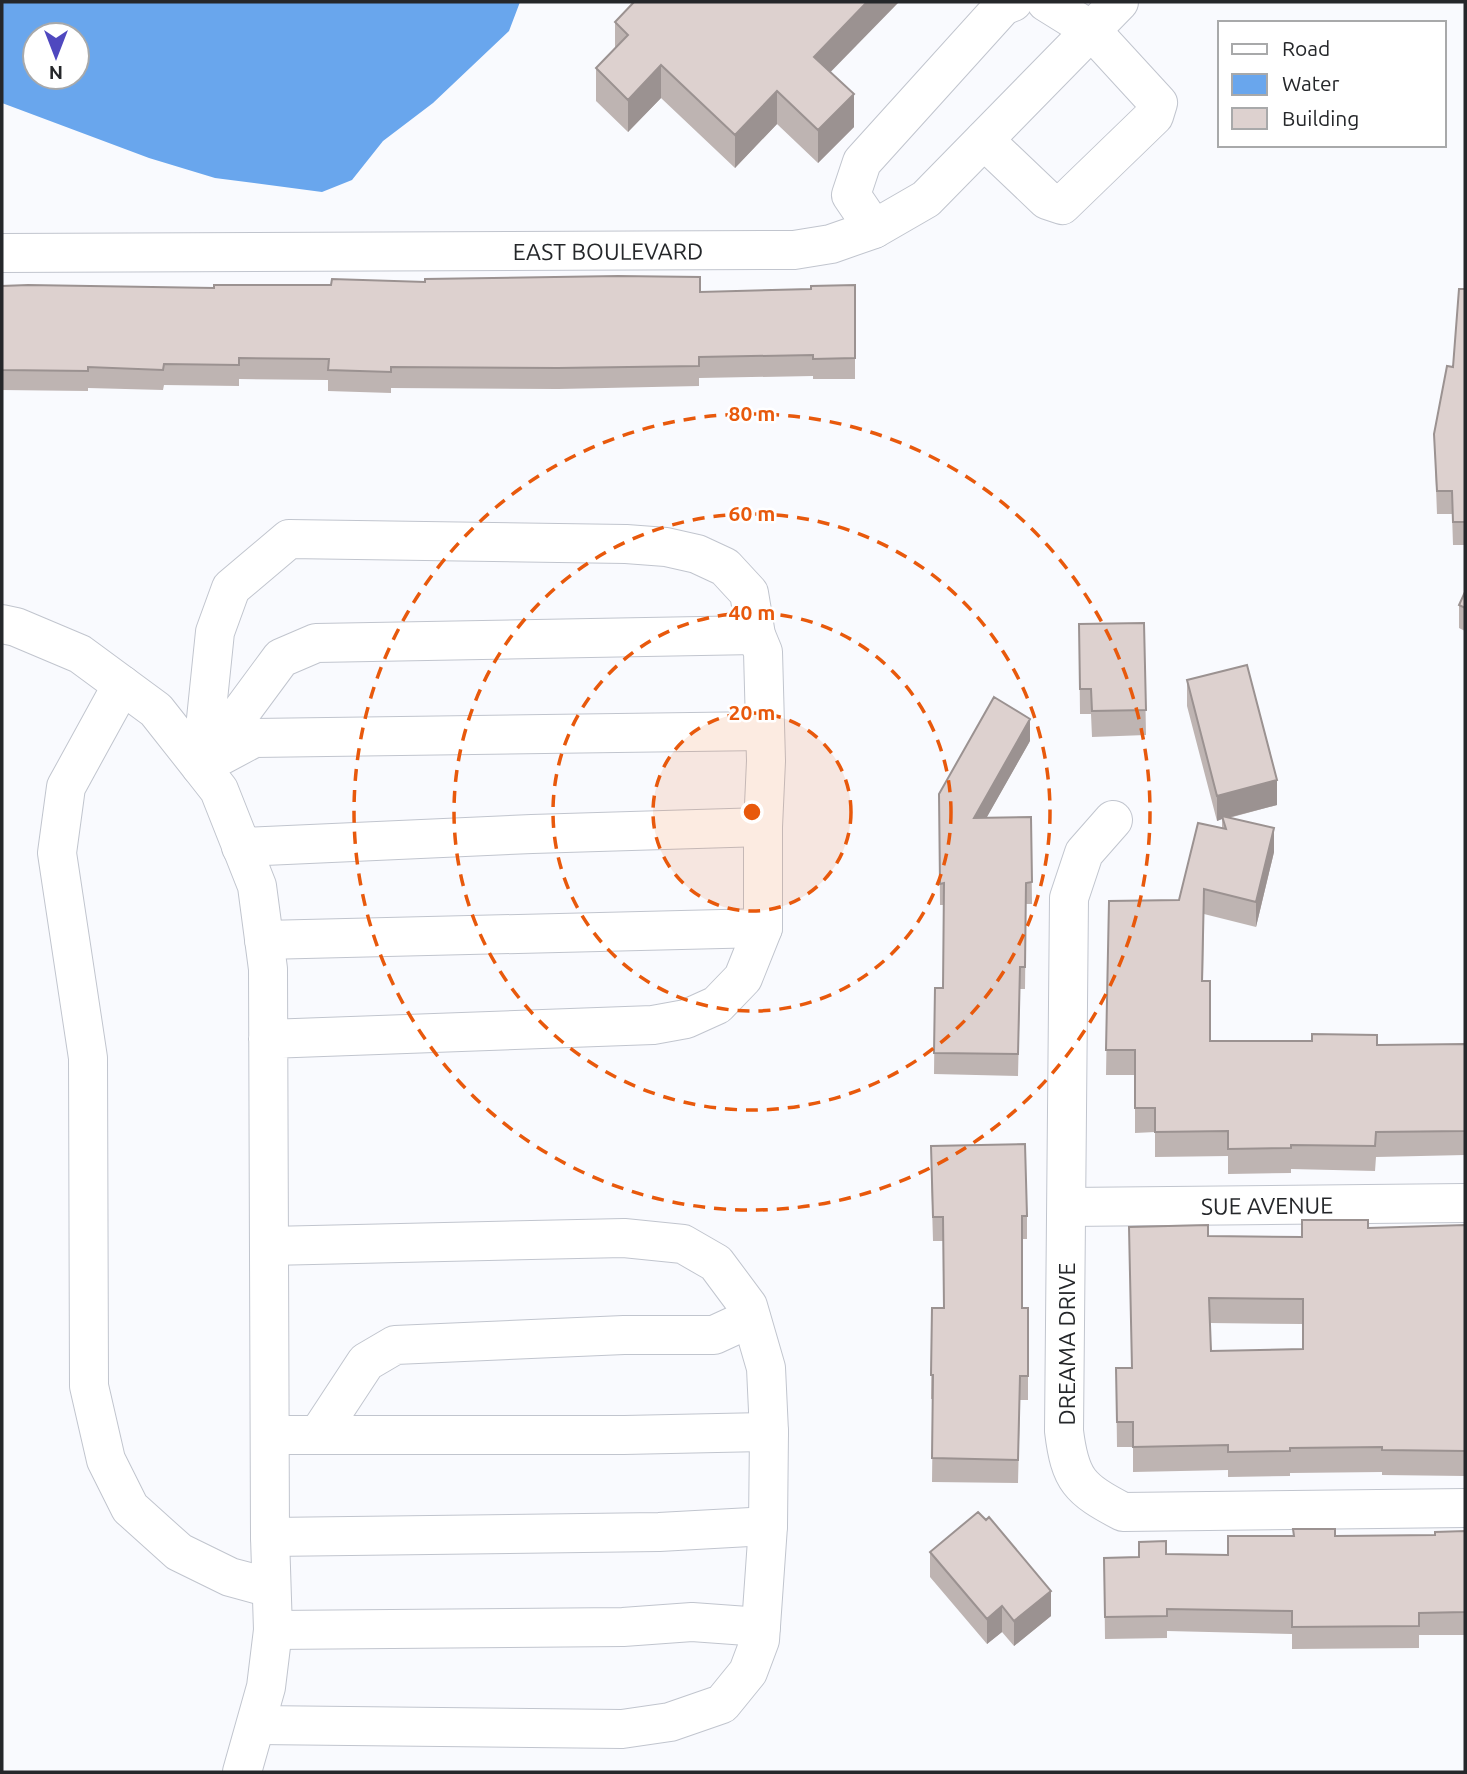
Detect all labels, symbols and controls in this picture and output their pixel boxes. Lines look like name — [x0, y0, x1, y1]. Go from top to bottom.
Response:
north arrow — [21, 21, 91, 91]
legend — [1218, 21, 1446, 147]
text: Road — [1282, 36, 1330, 60]
text: N — [49, 62, 63, 84]
text: Water — [1282, 71, 1340, 95]
text: Building — [1282, 106, 1359, 130]
street label: EAST BOULEVARD — [513, 238, 703, 264]
text: 80 m — [729, 401, 775, 425]
text: 60 m — [729, 501, 775, 525]
text: 40 m — [729, 600, 775, 624]
text: 20 m — [729, 700, 775, 724]
centre of rings — [740, 800, 764, 824]
street label: SUE AVENUE — [1201, 1192, 1333, 1218]
street label: DREAMA DRIVE — [1054, 1263, 1079, 1425]

